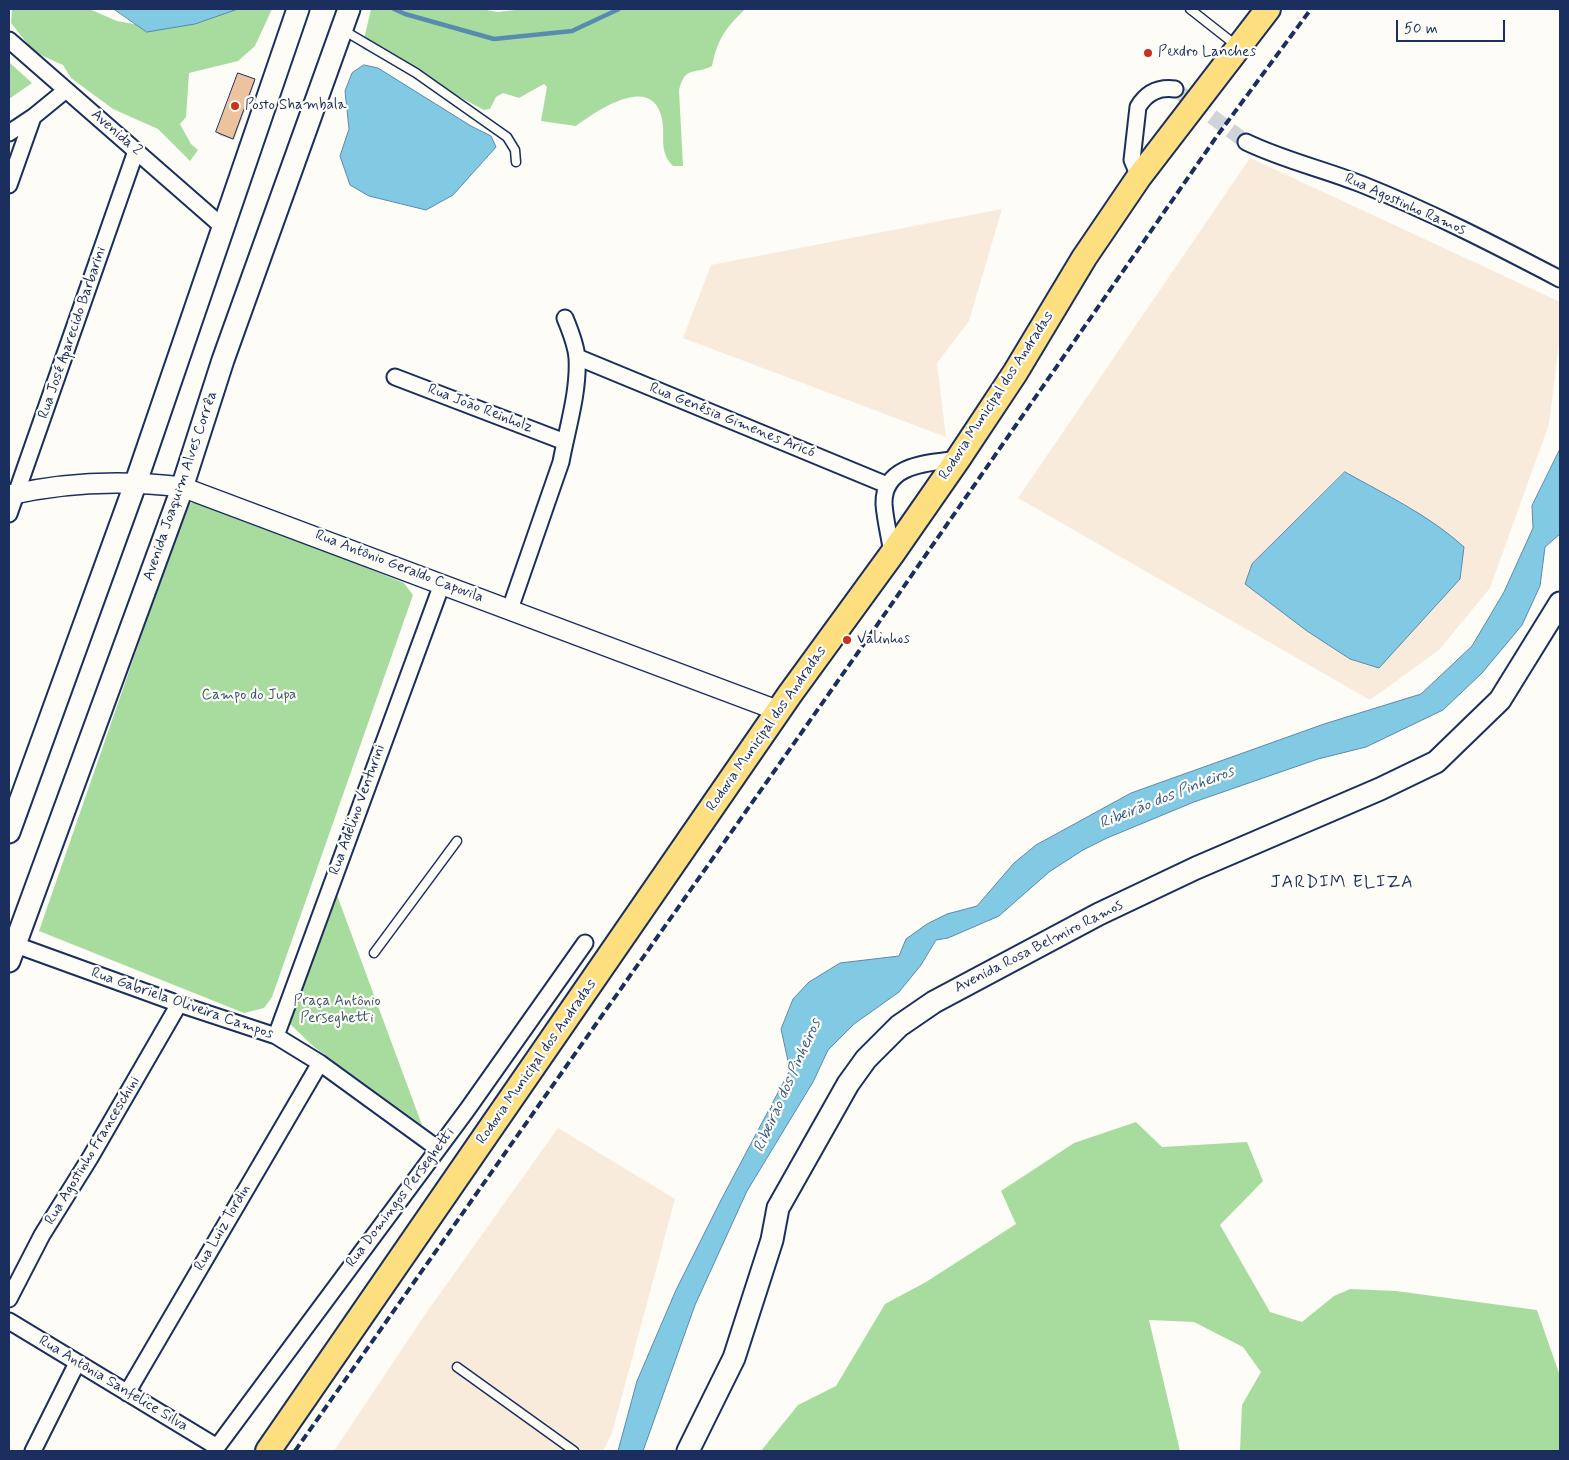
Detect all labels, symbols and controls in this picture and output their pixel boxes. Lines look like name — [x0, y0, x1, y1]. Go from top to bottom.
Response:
scale bar — [1399, 10, 1508, 42]
text: 50 m — [1404, 19, 1438, 39]
place label: Pexdro Lanches — [1158, 44, 1256, 62]
marker: Pexdro Lanches — [1142, 47, 1154, 59]
place label: Posto Shambala — [245, 97, 346, 115]
marker: Posto Shambala — [229, 100, 241, 112]
street label: Avenida 2 — [87, 106, 145, 160]
street label: Rua Agostinho Ramos — [1342, 170, 1468, 240]
street label: Rua José Aparecido Barbarini — [35, 245, 111, 421]
street label: Rodovia Municipal dos Andradas — [936, 308, 1058, 484]
street label: Rua Genésia Gimenes Aricó — [647, 380, 817, 462]
street label: Rua João Reinholz — [425, 381, 535, 437]
street label: Avenida Joaquim Alves Corrêa — [140, 389, 222, 583]
street label: Rua Antônio Geraldo Capovila — [312, 527, 486, 607]
place label: Valinhos — [857, 631, 910, 649]
marker: Valinhos — [841, 634, 853, 646]
street label: Rodovia Municipal dos Andradas — [703, 643, 831, 815]
park label: Campo do Jupa — [202, 687, 296, 705]
street label: Rua Adelino Venturini — [326, 742, 390, 878]
water label: Ribeirão dos Pinheiros — [1097, 762, 1237, 834]
district label: JARDIM ELIZA — [1269, 872, 1415, 894]
street label: Avenida Rosa Belmiro Ramos — [952, 897, 1126, 997]
street label: Rua Gabriela Oliveira Campos — [89, 964, 275, 1044]
street label: Rodovia Municipal dos Andradas — [473, 976, 601, 1148]
park label: Praça Antônio Perseghetti — [293, 993, 381, 1028]
water label: Ribeirão dos Pinheiros — [750, 1017, 826, 1155]
street label: Rua Agostinho Franceschini — [42, 1074, 144, 1228]
street label: Rua Domingos Perseghetti — [343, 1125, 459, 1271]
street label: Rua Luiz Tordin — [191, 1182, 255, 1274]
street label: Rua Antônia Sanfelice Silva — [35, 1332, 191, 1436]

